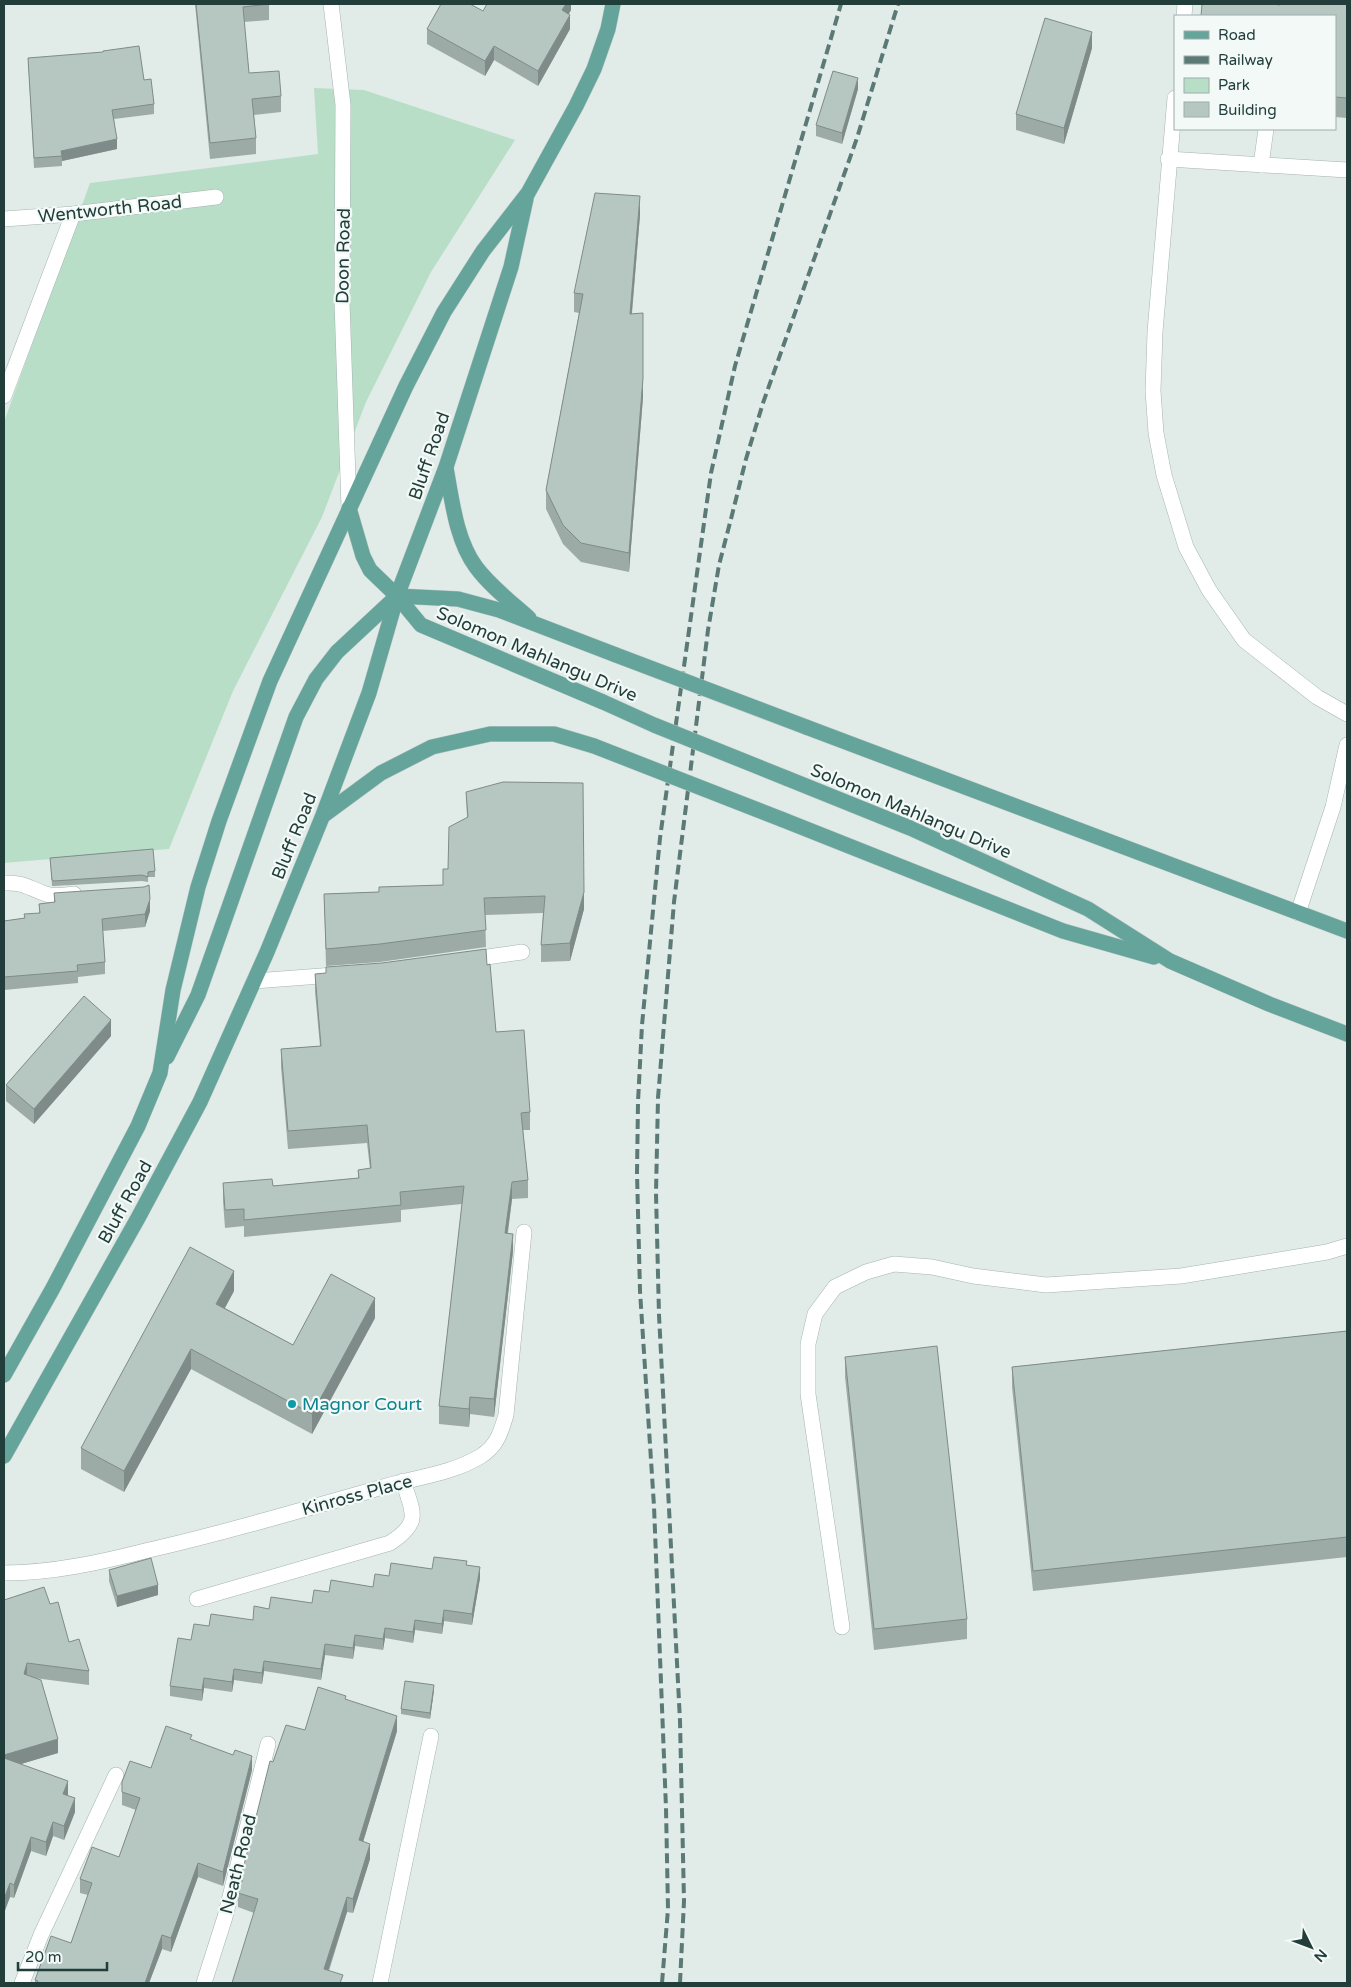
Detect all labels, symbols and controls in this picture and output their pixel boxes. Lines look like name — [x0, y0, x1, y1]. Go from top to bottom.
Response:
legend — [1174, 15, 1336, 130]
text: Road — [1218, 26, 1256, 44]
text: Railway — [1218, 51, 1273, 69]
text: Park — [1218, 76, 1250, 94]
text: Building — [1218, 101, 1277, 119]
street label: Wentworth Road — [37, 190, 183, 228]
street label: Doon Road — [331, 208, 355, 304]
street label: Bluff Road — [404, 409, 454, 503]
street label: Solomon Mahlangu Drive — [433, 602, 641, 706]
street label: Solomon Mahlangu Drive — [807, 759, 1015, 863]
street label: Bluff Road — [267, 789, 321, 883]
street label: Bluff Road — [93, 1157, 157, 1247]
place label: Magnor Court — [302, 1393, 422, 1415]
marker: Magnor Court — [286, 1398, 298, 1410]
street label: Kinross Place — [299, 1470, 415, 1520]
street label: Neath Road — [215, 1812, 261, 1916]
north arrow — [1286, 1922, 1336, 1972]
scale bar — [18, 1940, 106, 1972]
text: N — [1310, 1945, 1330, 1965]
text: 20 m — [25, 1948, 62, 1966]

